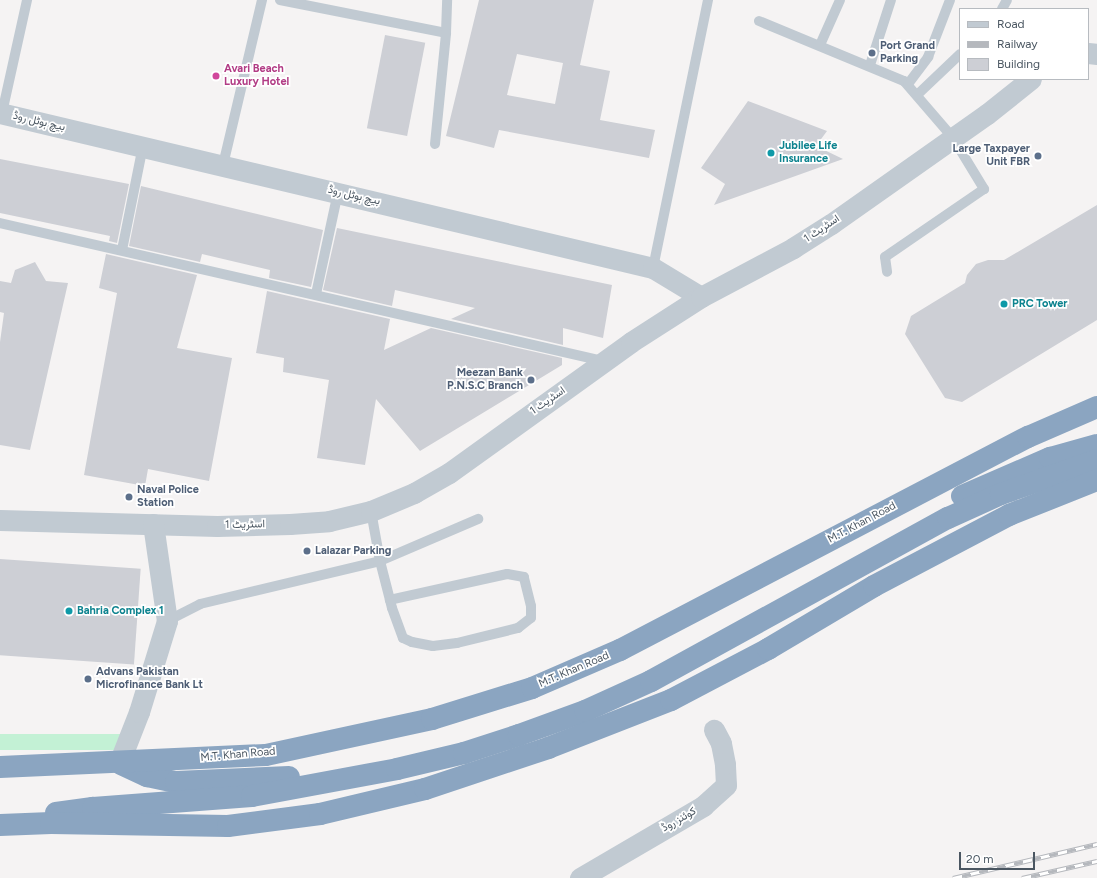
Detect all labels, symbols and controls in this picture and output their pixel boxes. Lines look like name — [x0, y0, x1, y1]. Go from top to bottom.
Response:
legend — [959, 8, 1089, 80]
text: Road — [997, 17, 1025, 31]
text: Railway — [997, 37, 1038, 51]
place label: Port Grand Parking — [880, 40, 935, 66]
marker: Port Grand Parking — [867, 48, 877, 58]
text: Building — [997, 57, 1040, 71]
place label: Avari Beach Luxury Hotel — [224, 63, 289, 89]
marker: Avari Beach Luxury Hotel — [211, 71, 221, 81]
street label: بیچ ہوٹل روڈ — [12, 110, 66, 134]
place label: Jubilee Life Insurance — [779, 140, 837, 166]
place label: Large Taxpayer Unit FBR — [953, 143, 1030, 169]
marker: Jubilee Life Insurance — [766, 148, 776, 158]
marker: Large Taxpayer Unit FBR — [1033, 151, 1043, 161]
street label: بیچ ہوٹل روڈ — [327, 184, 381, 208]
street label: اسٹریٹ 1 — [802, 212, 842, 246]
place label: PRC Tower — [1012, 297, 1067, 311]
marker: PRC Tower — [999, 299, 1009, 309]
place label: Meezan Bank P.N.S.C Branch — [447, 367, 523, 393]
marker: Meezan Bank P.N.S.C Branch — [526, 375, 536, 385]
street label: اسٹریٹ 1 — [528, 384, 568, 418]
place label: Naval Police Station — [137, 484, 199, 510]
marker: Naval Police Station — [124, 492, 134, 502]
street label: M.T. Khan Road — [826, 499, 898, 547]
street label: اسٹریٹ 1 — [225, 518, 265, 532]
place label: Lalazar Parking — [315, 544, 391, 558]
marker: Lalazar Parking — [302, 546, 312, 556]
place label: Bahria Complex 1 — [77, 604, 164, 618]
marker: Bahria Complex 1 — [64, 606, 74, 616]
street label: M.T. Khan Road — [537, 649, 611, 691]
place label: Advans Pakistan Microfinance Bank Lt — [96, 666, 203, 692]
marker: Advans Pakistan Microfinance Bank Lt — [83, 674, 93, 684]
street label: M.T. Khan Road — [200, 745, 276, 765]
street label: کوئنز روڈ — [659, 805, 699, 835]
scale bar — [961, 844, 1037, 870]
text: 20 m — [966, 852, 994, 866]

